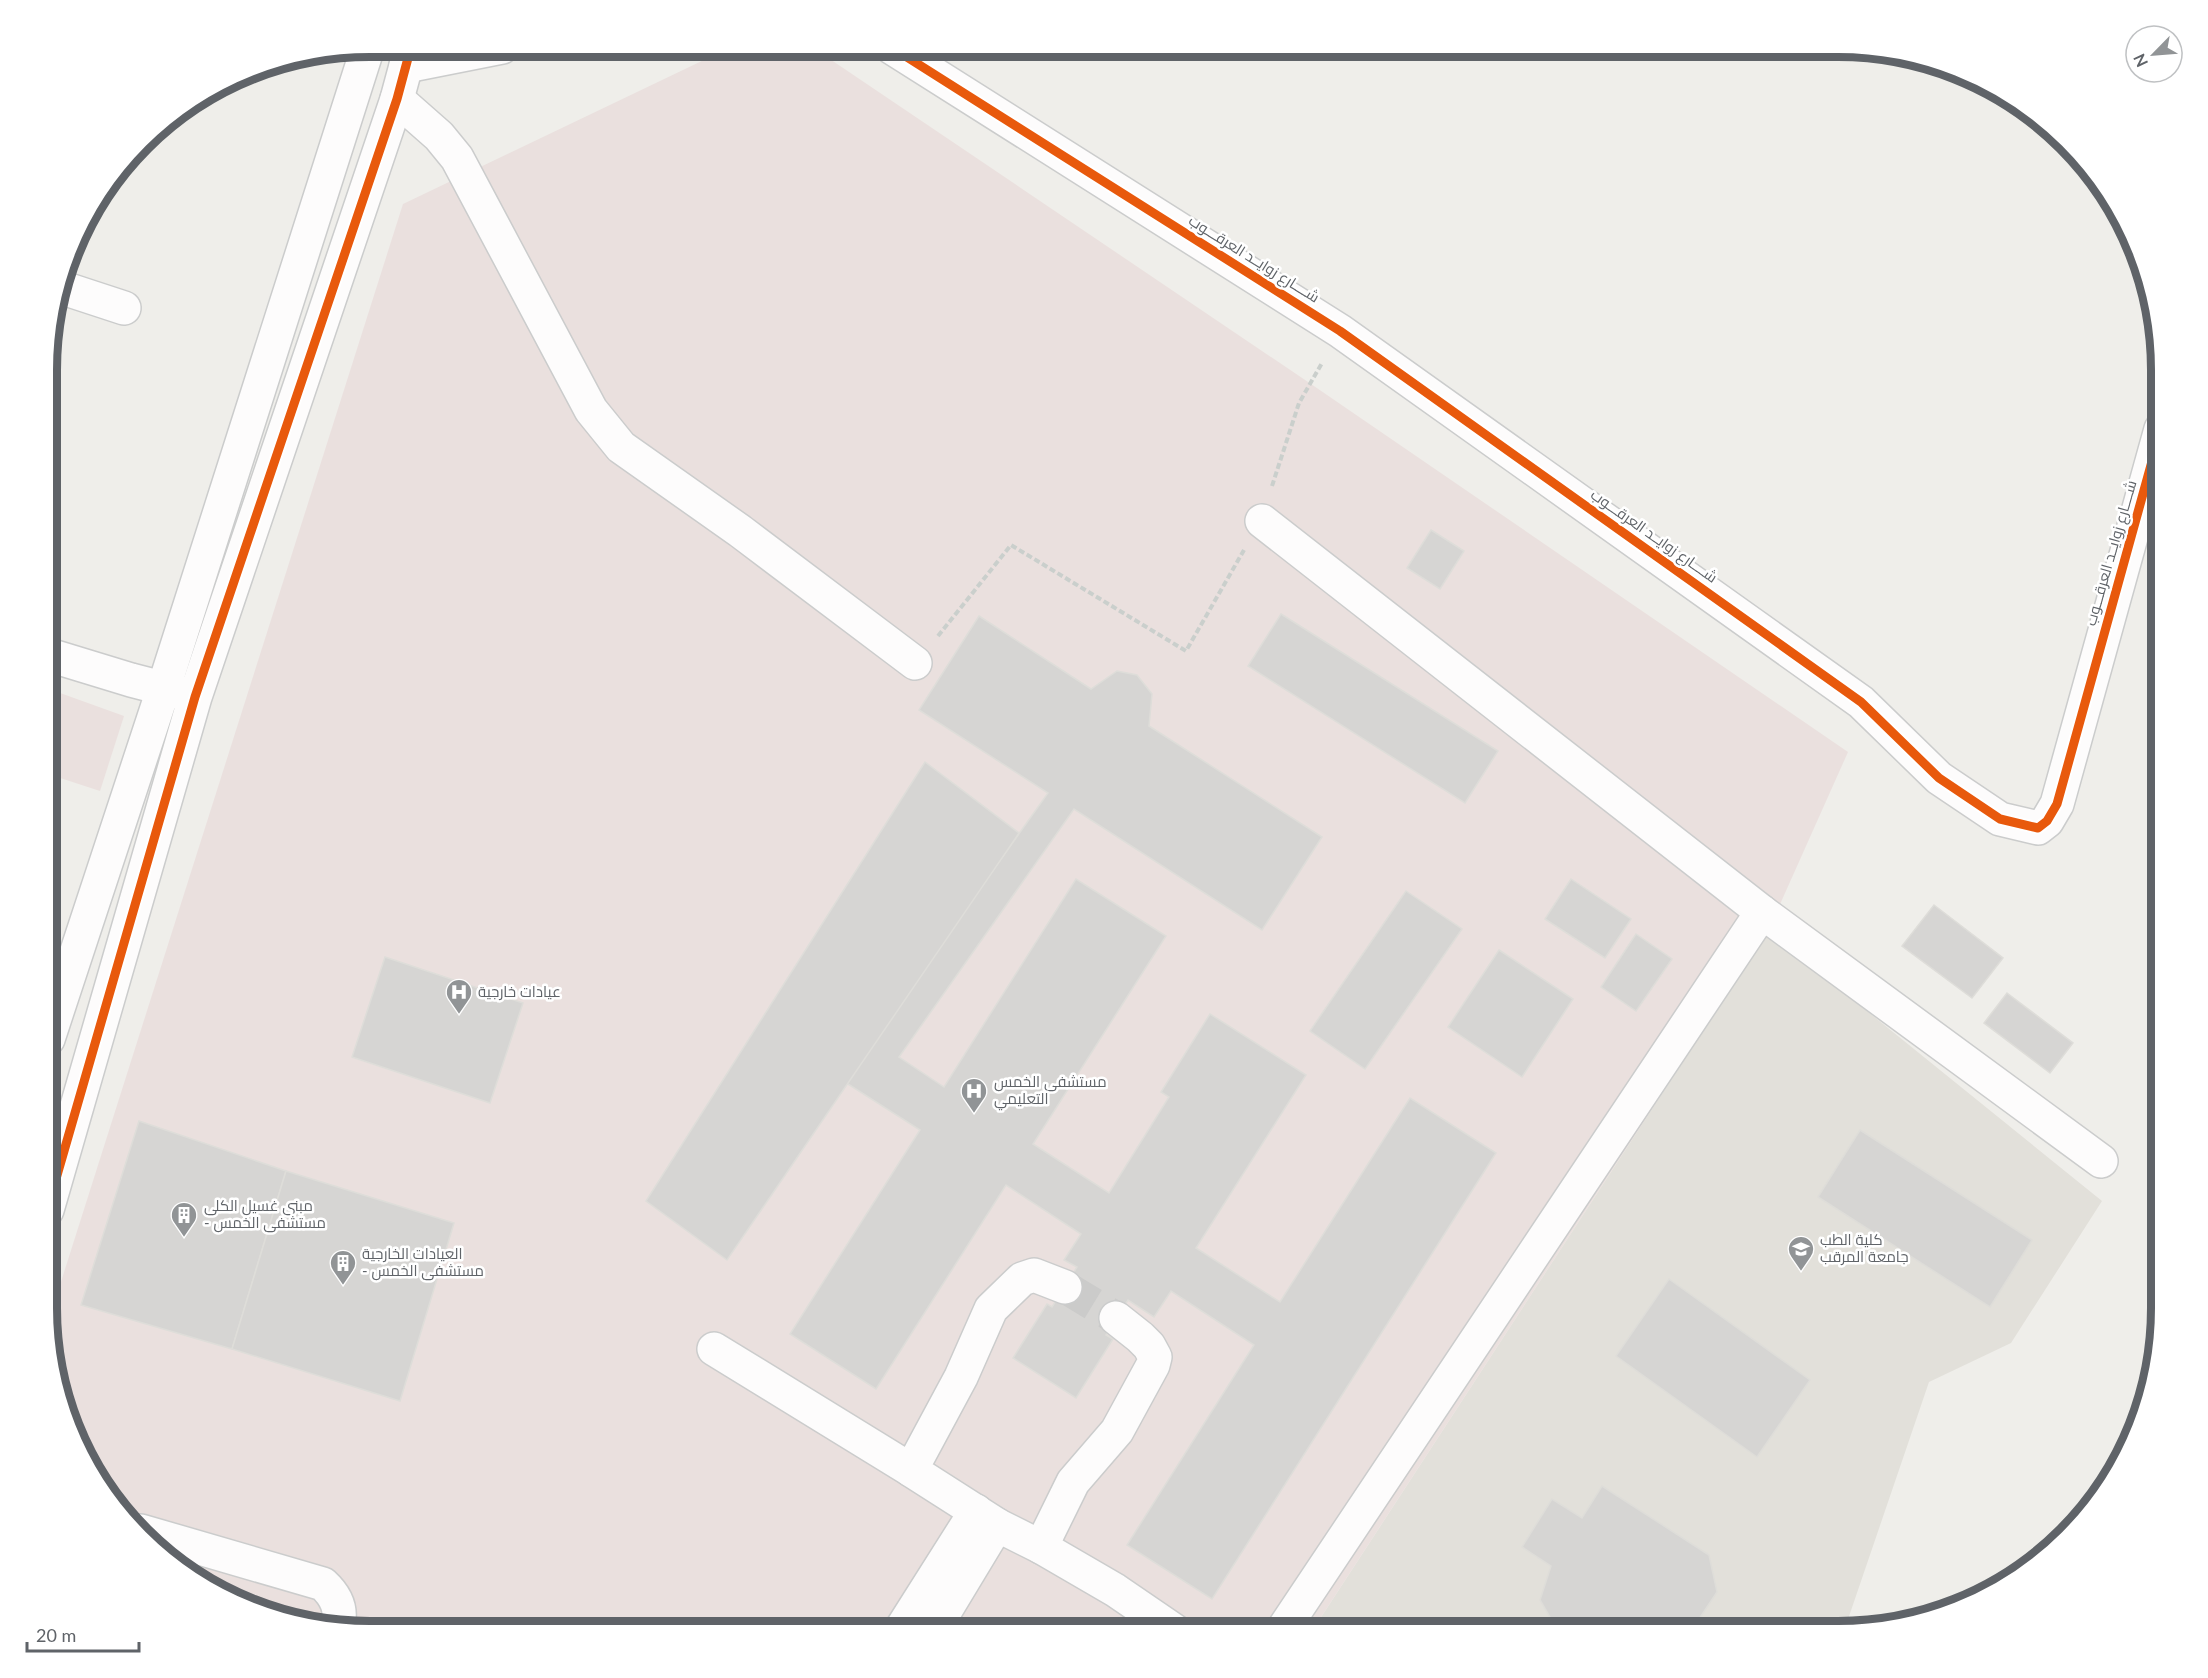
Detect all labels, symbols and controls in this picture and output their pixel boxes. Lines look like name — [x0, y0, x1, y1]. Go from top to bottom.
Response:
north arrow — [2124, 24, 2184, 84]
text: N — [2129, 51, 2151, 70]
street label: شــــارع زوايــد العرقـــوب — [1184, 211, 1323, 308]
street label: شــــارع زوايــد العرقـــوب — [2081, 478, 2142, 628]
street label: شــــارع زوايــد العرقـــوب — [1586, 485, 1721, 588]
hospital icon: عيادات خارجية — [444, 977, 474, 1015]
place label: عيادات خارجية — [478, 982, 561, 1001]
place label: مستشفى الخمس التعليمي — [994, 1072, 1107, 1111]
hospital icon: مستشفى الخمس التعليمي — [959, 1076, 989, 1114]
place label: مبنى غسيل الكلى - مستشفى الخمس — [204, 1196, 326, 1233]
building icon: مبنى غسيل الكلى - مستشفى الخمس — [169, 1200, 199, 1238]
place label: كلية الطب جامعة المرقب — [1820, 1230, 1909, 1266]
school or university icon: كلية الطب جامعة المرقب — [1786, 1234, 1816, 1272]
place label: العيادات الخارجية - مستشفى الخمس — [362, 1244, 484, 1281]
building icon: العيادات الخارجية - مستشفى الخمس — [328, 1248, 358, 1286]
scale bar — [27, 1615, 140, 1653]
text: 20 m — [36, 1624, 76, 1646]

